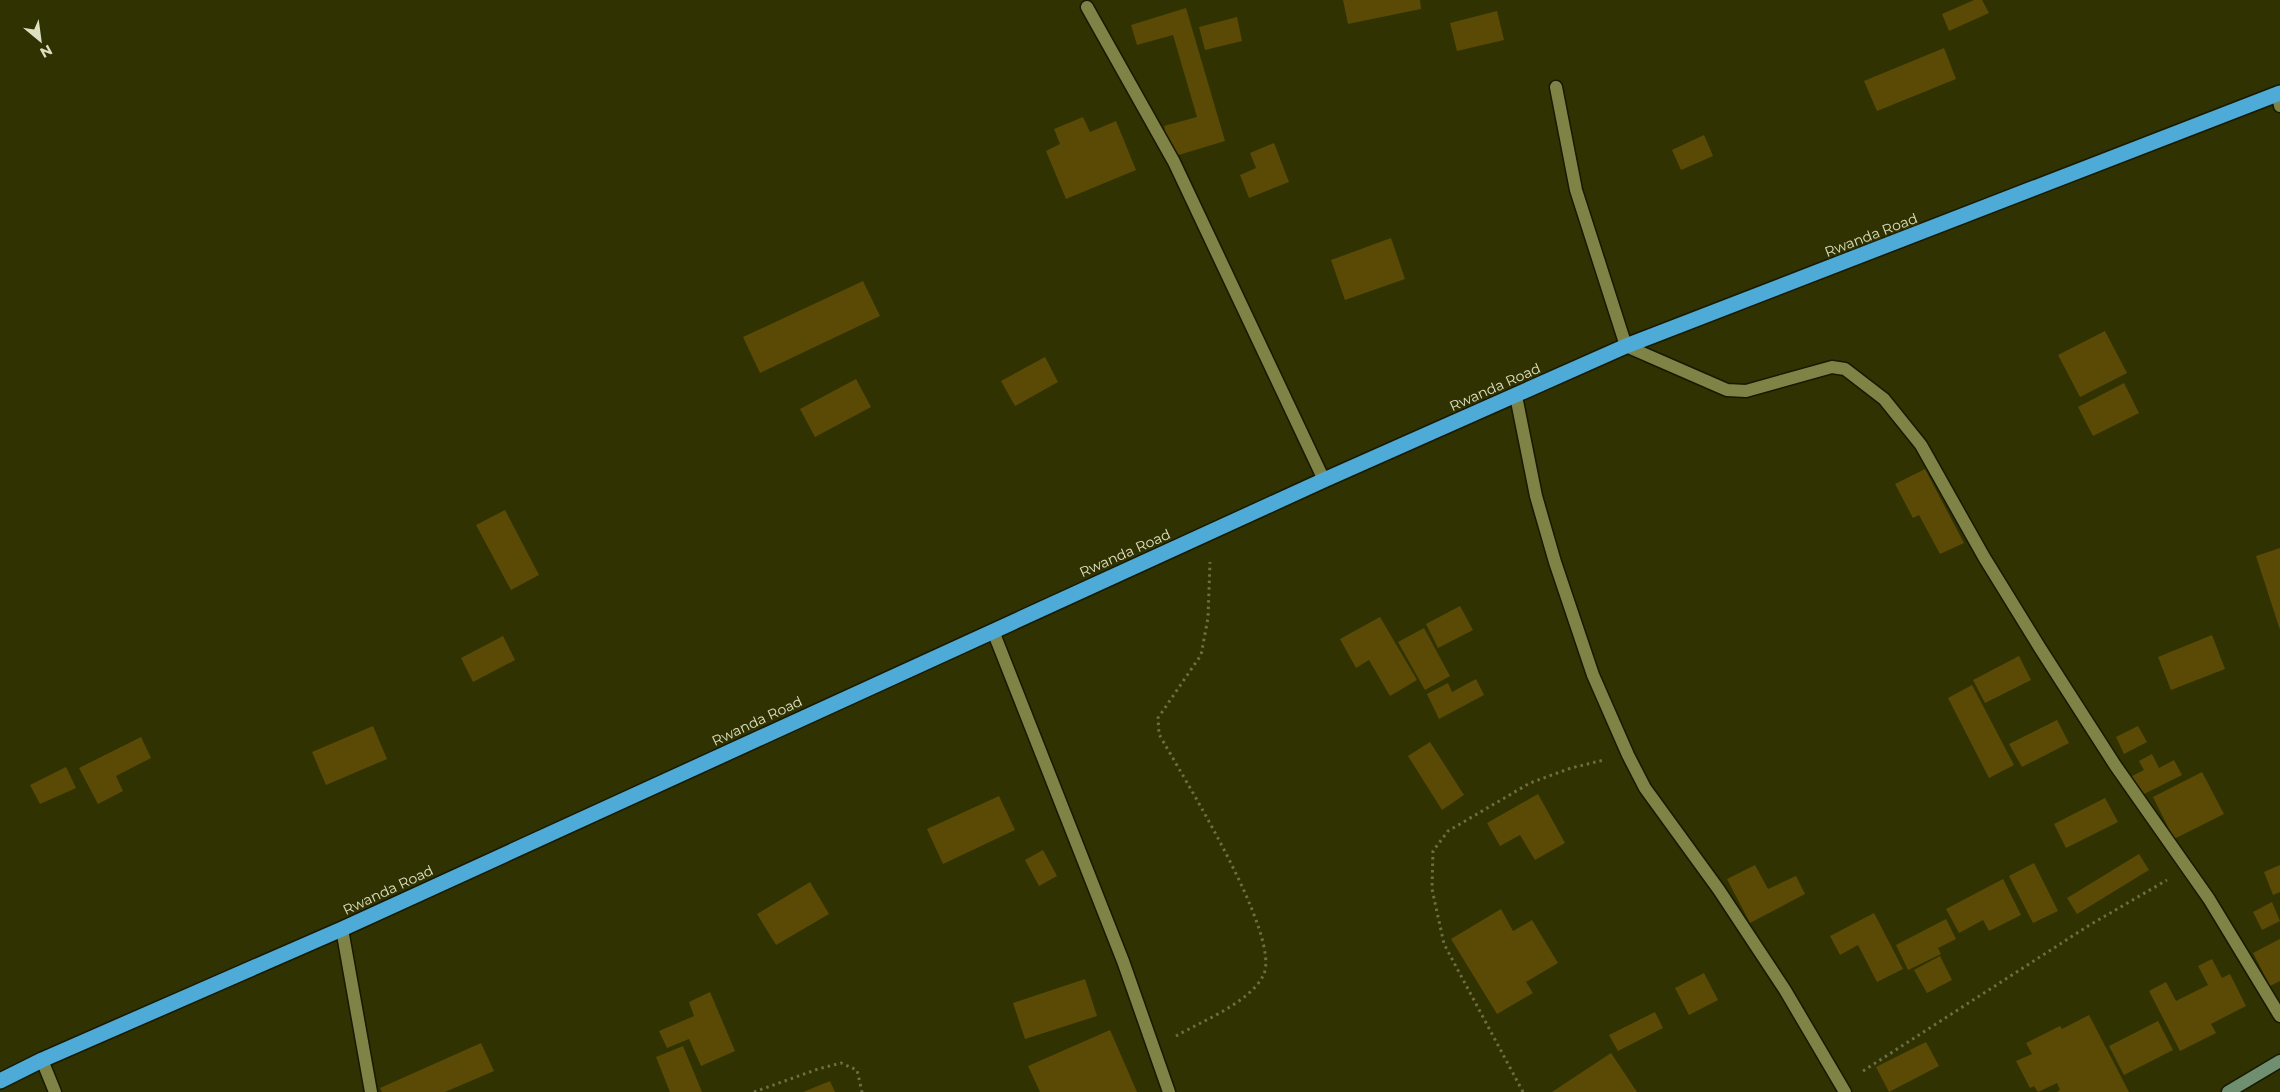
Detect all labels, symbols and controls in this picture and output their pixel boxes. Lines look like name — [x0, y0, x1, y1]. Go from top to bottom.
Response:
north arrow — [15, 15, 65, 65]
text: N — [37, 41, 56, 62]
street label: Rwanda Road — [1822, 209, 1920, 261]
street label: Rwanda Road — [1447, 359, 1543, 415]
street label: Rwanda Road — [1077, 525, 1173, 581]
street label: Rwanda Road — [709, 692, 805, 750]
street label: Rwanda Road — [340, 861, 436, 919]

